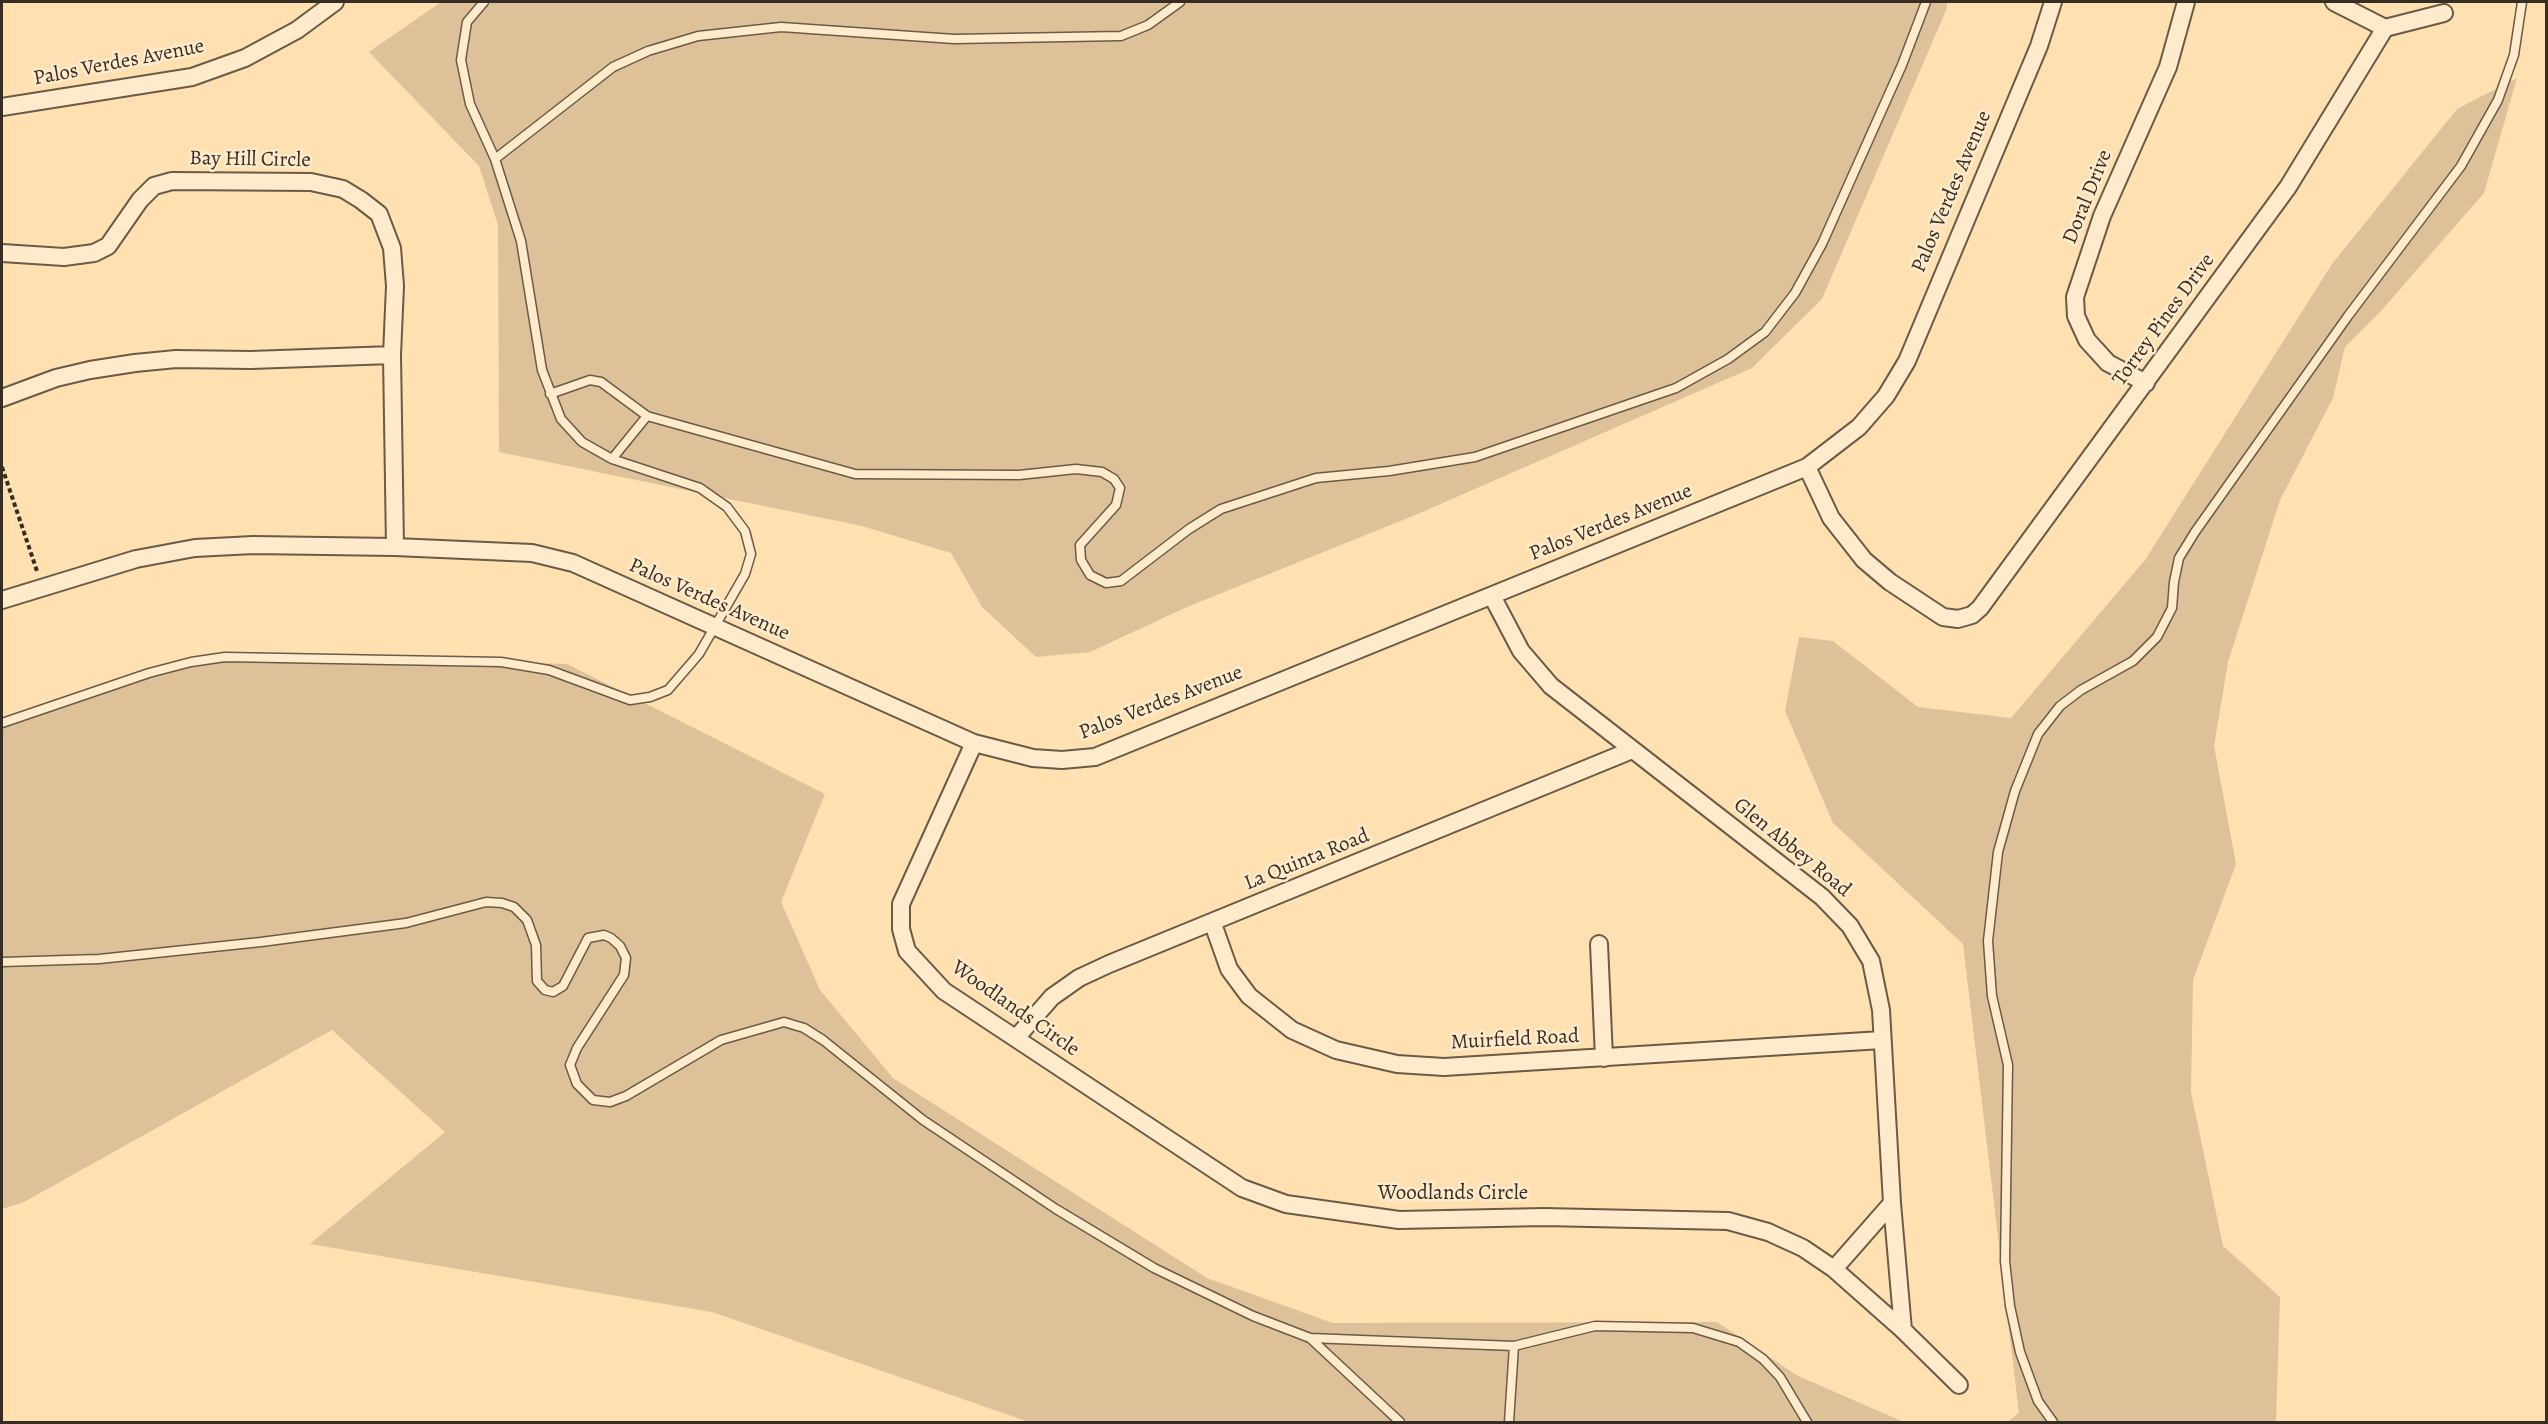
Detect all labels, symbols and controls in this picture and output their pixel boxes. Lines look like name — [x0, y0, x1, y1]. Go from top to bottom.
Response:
street label: Palos Verdes Avenue — [31, 34, 207, 92]
street label: Palos Verdes Avenue — [1907, 107, 1997, 277]
street label: Bay Hill Circle — [189, 146, 311, 174]
street label: Doral Drive — [2058, 146, 2118, 248]
street label: Torrey Pines Drive — [2108, 249, 2220, 391]
street label: Palos Verdes Avenue — [1526, 479, 1696, 567]
street label: Palos Verdes Avenue — [625, 553, 793, 647]
street label: Palos Verdes Avenue — [1076, 660, 1246, 746]
street label: Glen Abbey Road — [1728, 793, 1856, 903]
street label: La Quinta Road — [1241, 823, 1373, 897]
street label: Woodlands Circle — [946, 956, 1084, 1062]
street label: Muirfield Road — [1450, 1024, 1580, 1056]
street label: Woodlands Circle — [1378, 1181, 1528, 1207]

